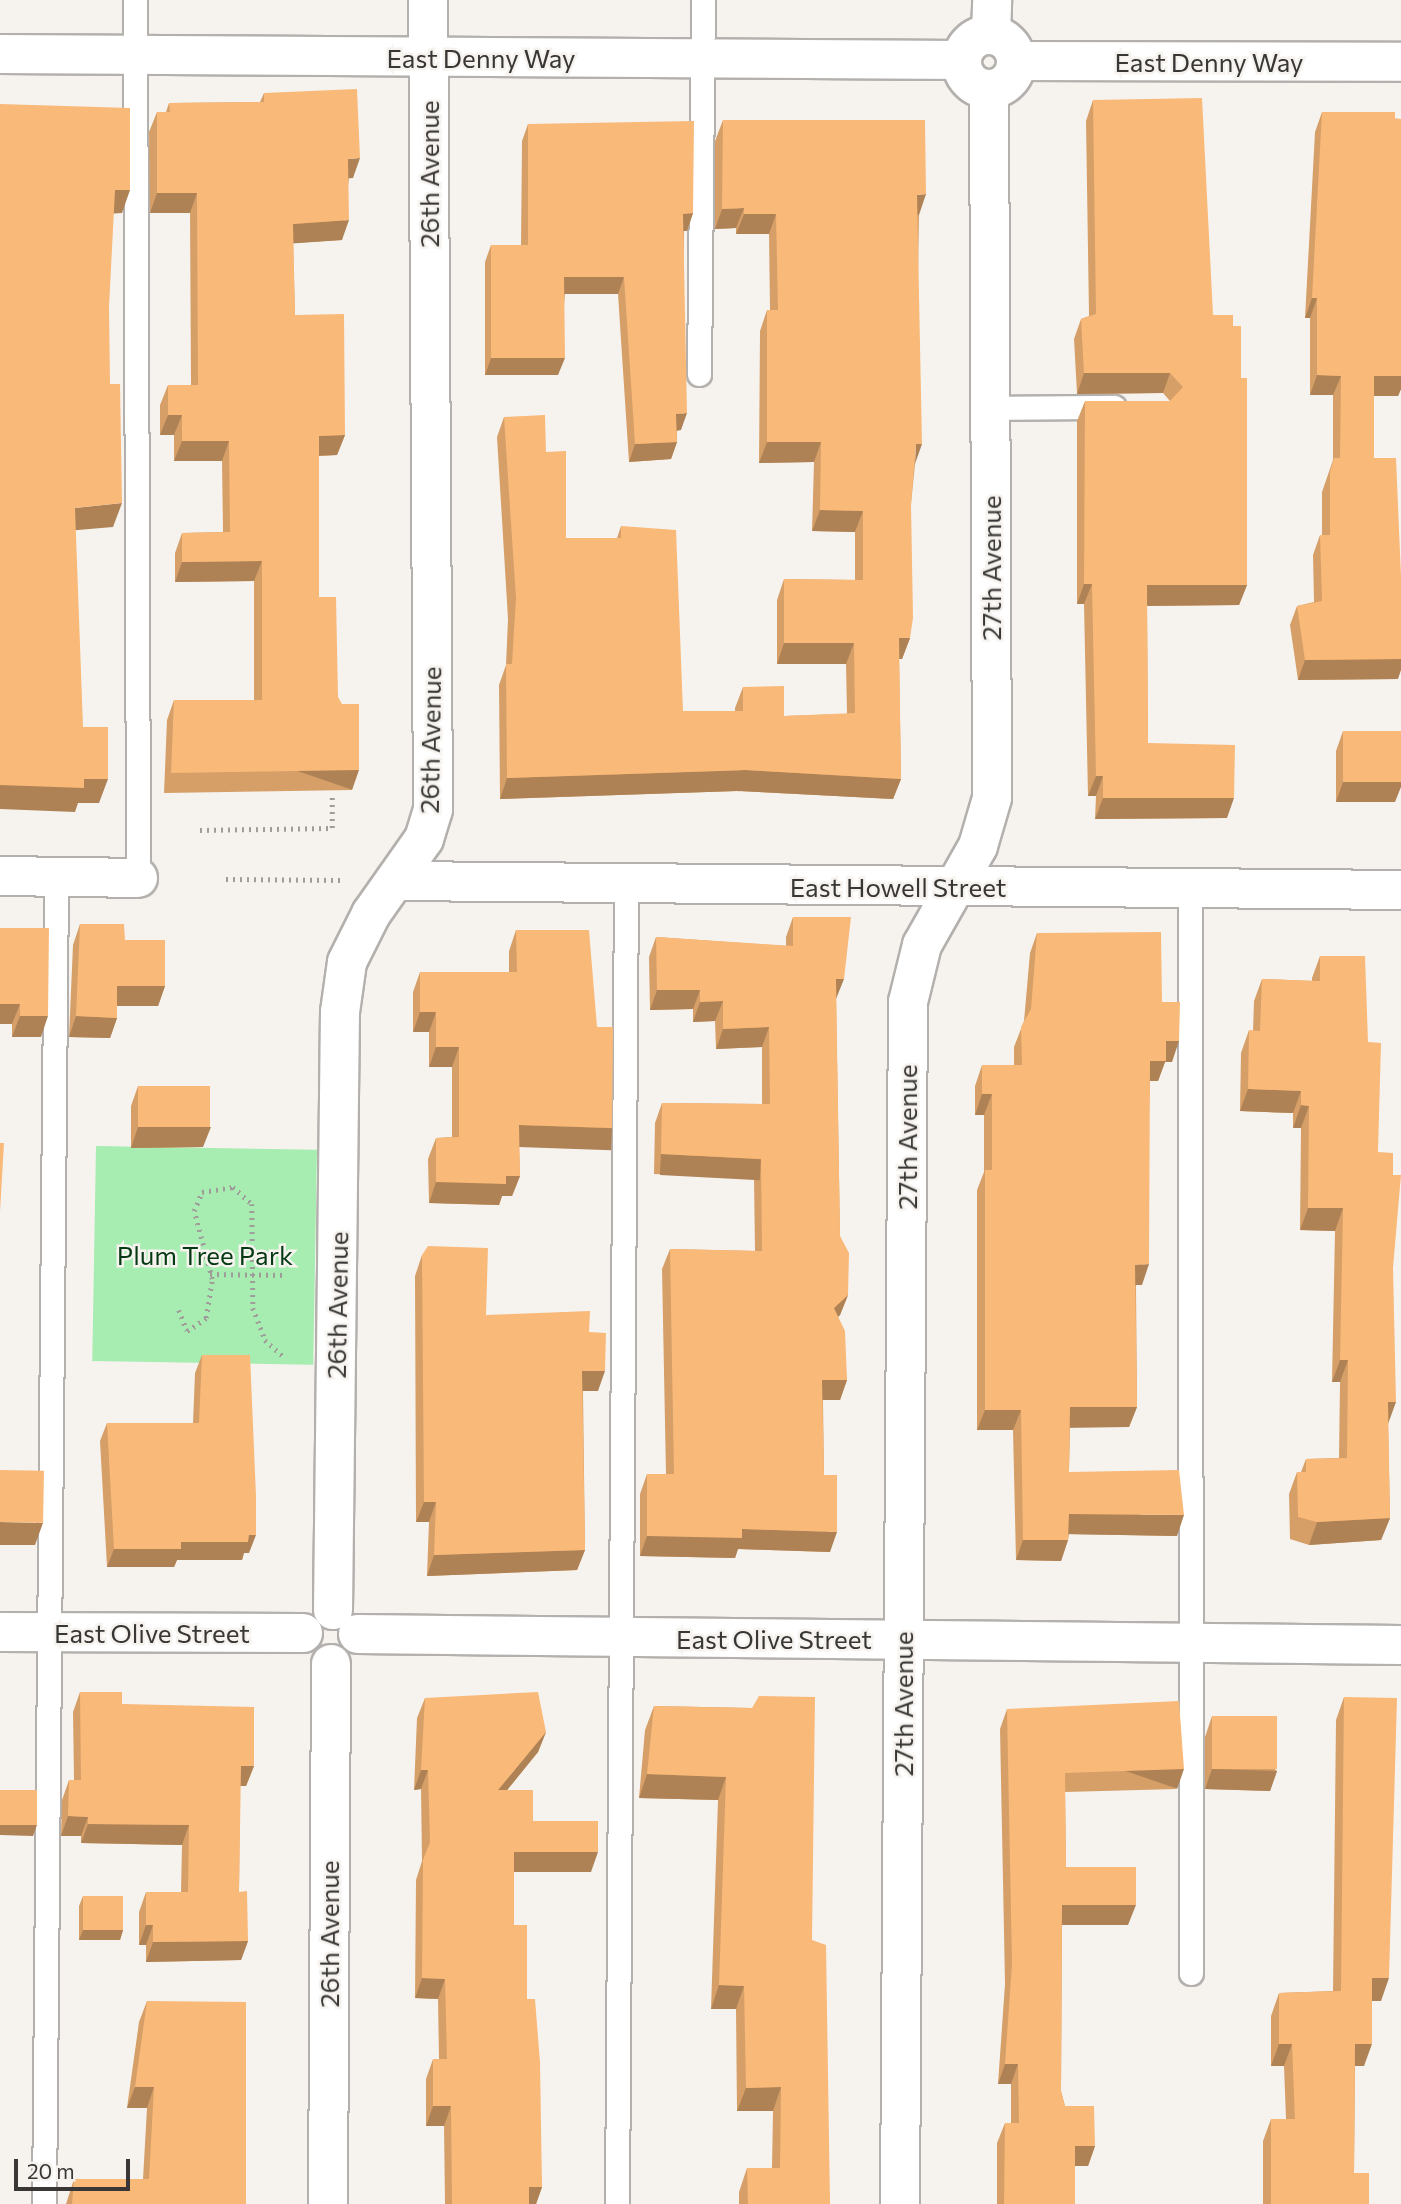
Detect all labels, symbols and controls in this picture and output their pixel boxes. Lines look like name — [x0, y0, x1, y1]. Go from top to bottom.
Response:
street label: East Denny Way — [386, 42, 576, 74]
street label: East Denny Way — [1114, 46, 1304, 78]
street label: 26th Avenue — [413, 100, 445, 248]
street label: 27th Avenue — [975, 495, 1007, 641]
street label: 26th Avenue — [413, 666, 447, 814]
street label: East Howell Street — [790, 871, 1006, 903]
street label: 27th Avenue — [891, 1064, 923, 1210]
street label: 26th Avenue — [320, 1231, 354, 1379]
park label: Plum Tree Park — [117, 1239, 293, 1271]
street label: East Olive Street — [54, 1617, 250, 1649]
street label: East Olive Street — [676, 1623, 872, 1655]
street label: 27th Avenue — [887, 1631, 919, 1777]
street label: 26th Avenue — [313, 1860, 345, 2008]
scale bar — [18, 2144, 133, 2188]
text: 20 m — [27, 2158, 75, 2183]

